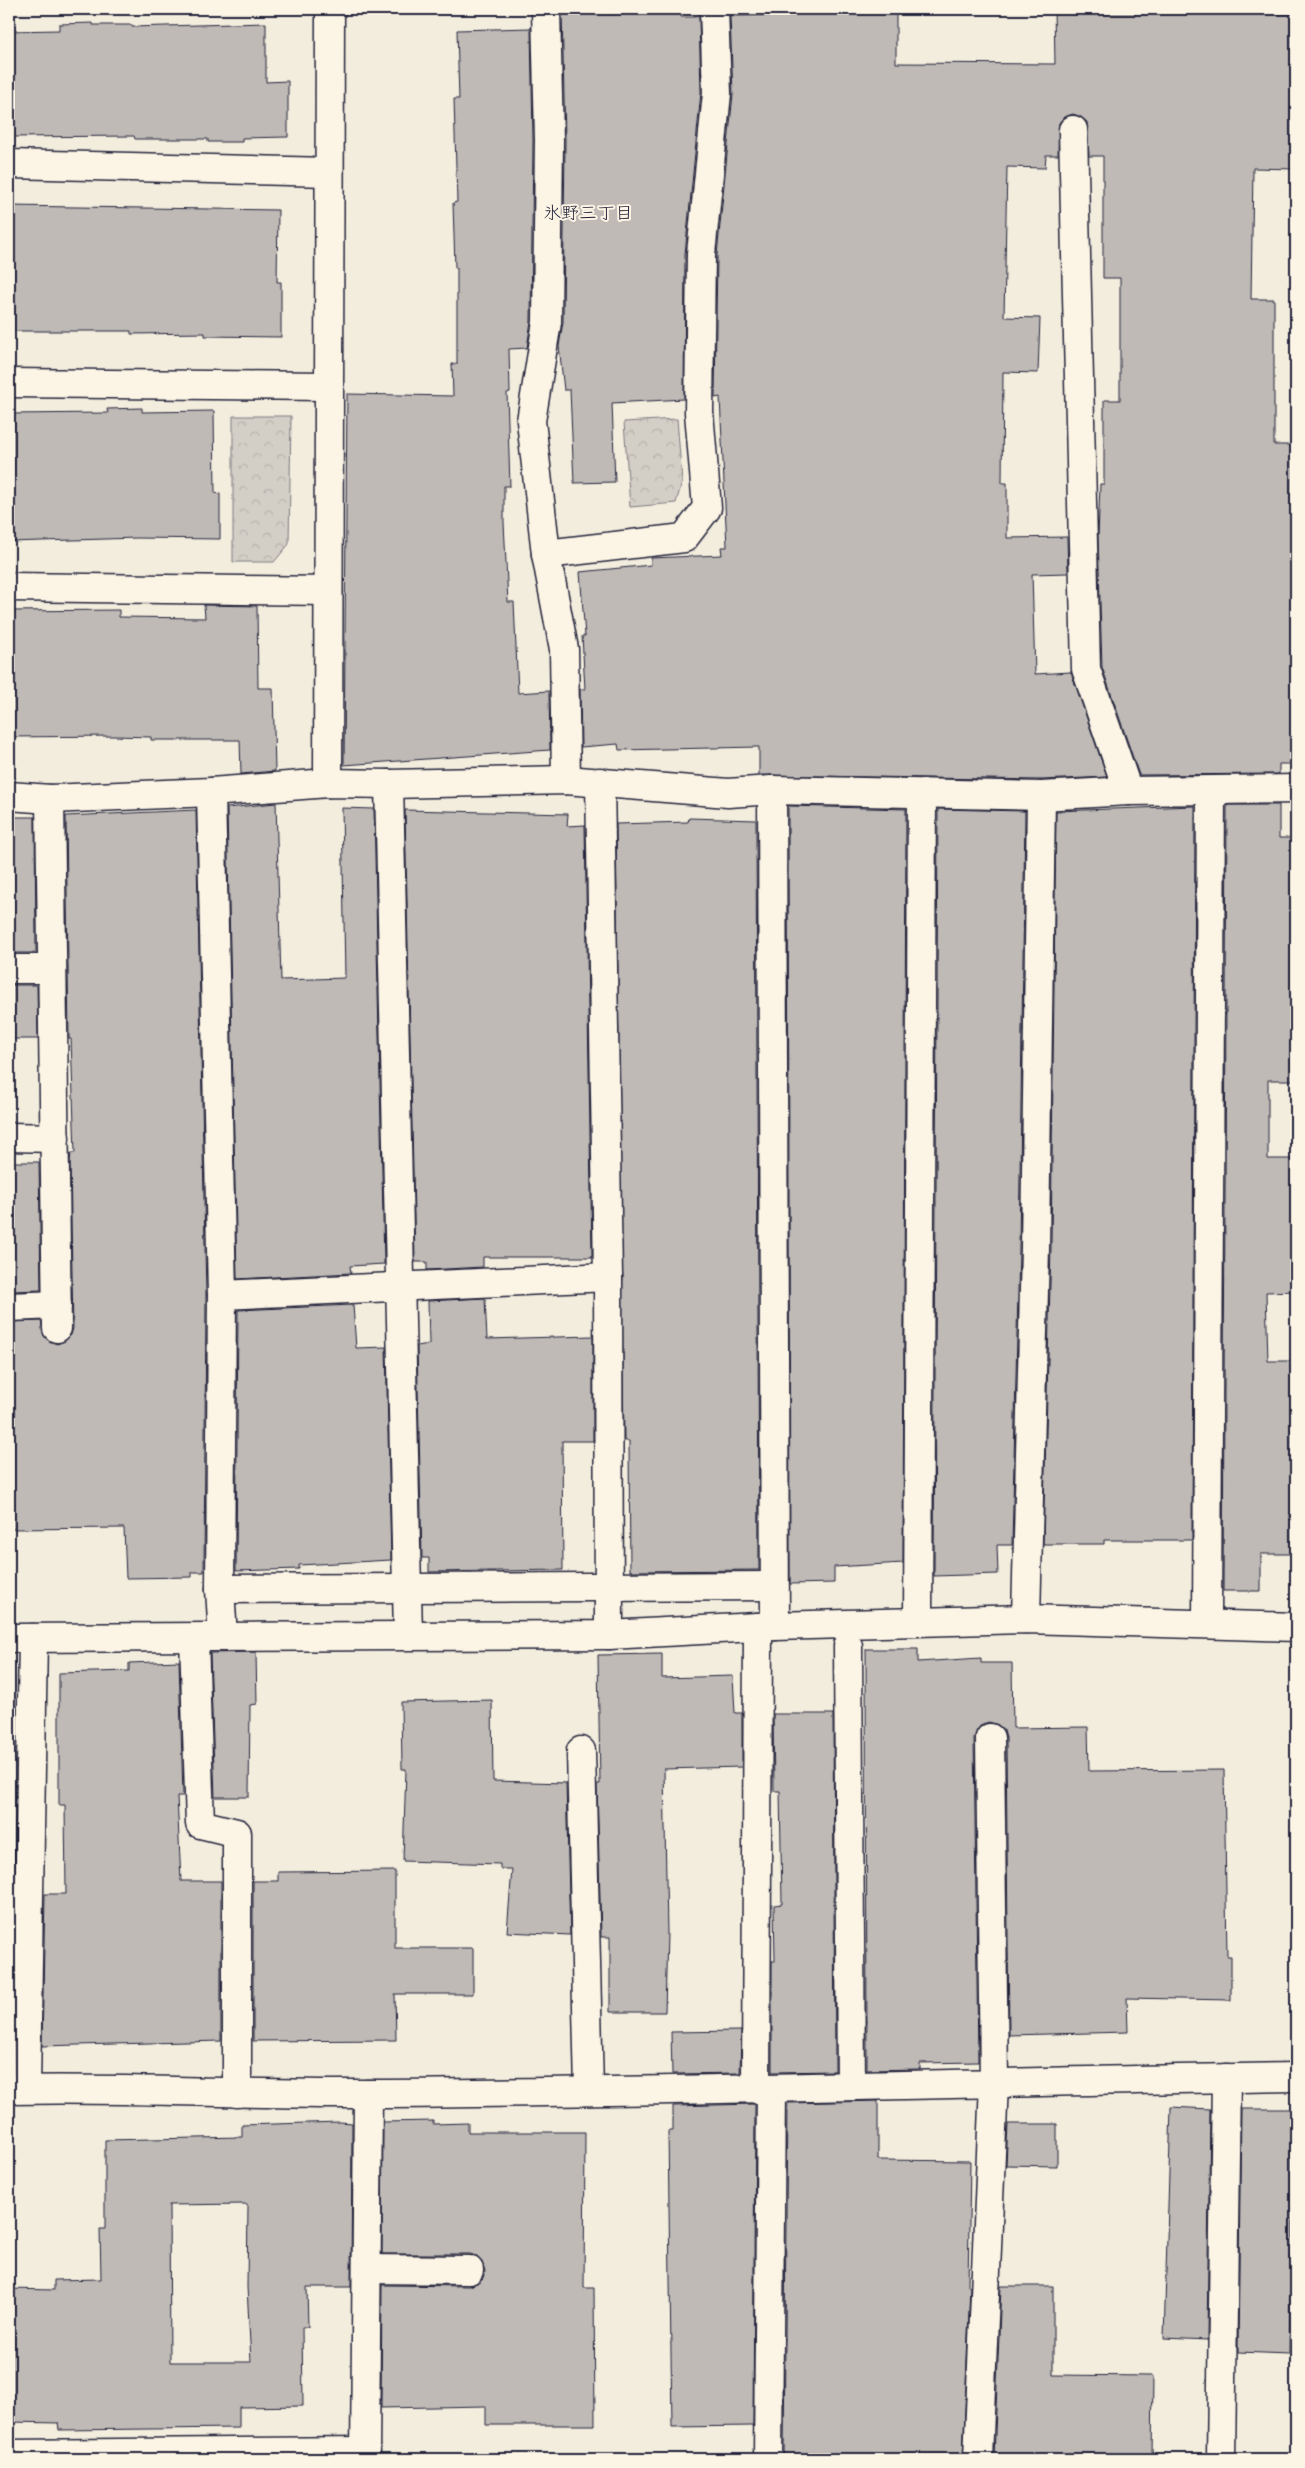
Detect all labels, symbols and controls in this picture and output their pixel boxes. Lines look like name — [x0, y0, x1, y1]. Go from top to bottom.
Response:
district label: 氷野三丁目 — [543, 201, 633, 226]

